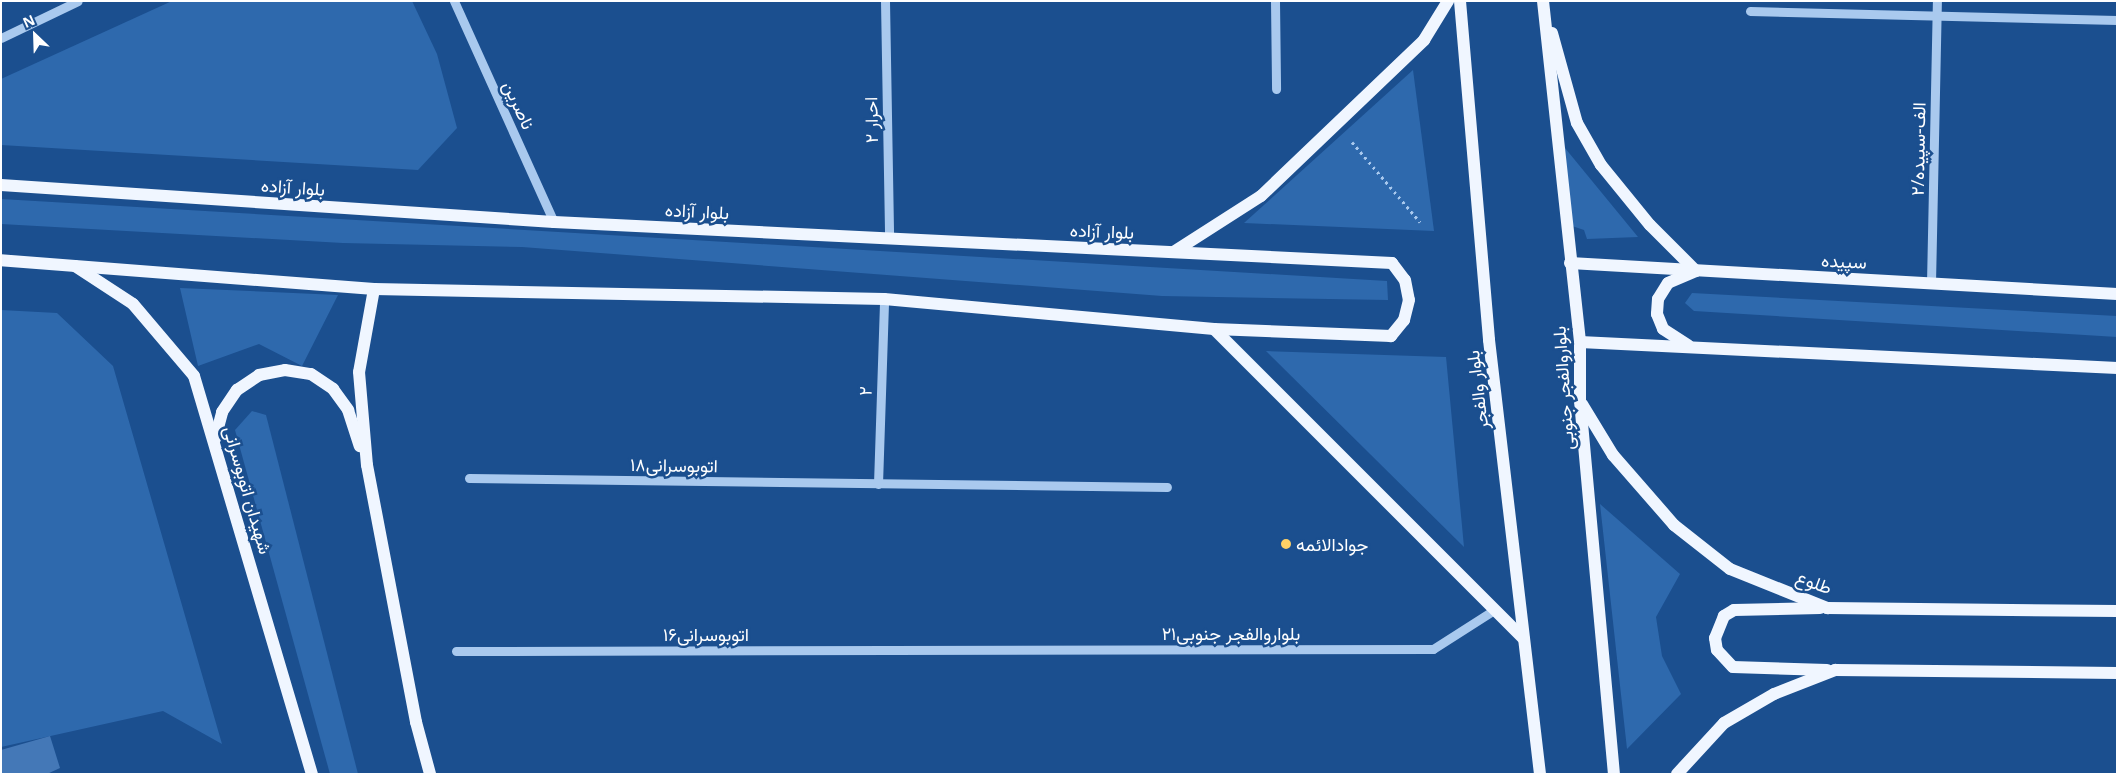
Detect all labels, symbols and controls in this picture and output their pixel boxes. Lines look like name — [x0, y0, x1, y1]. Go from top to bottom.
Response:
north arrow — [10, 10, 60, 60]
text: N — [20, 10, 38, 32]
street label: ناصرین — [498, 77, 540, 133]
street label: ۲ احرار — [860, 97, 882, 143]
street label: ۲/الف-سپیده — [1906, 102, 1930, 196]
street label: بلوار آزاده — [260, 174, 326, 200]
street label: بلوار آزاده — [664, 199, 730, 223]
street label: بلوار آزاده — [1069, 219, 1135, 243]
street label: سپیده — [1821, 249, 1867, 273]
street label: بلواروالفجر جنوبی — [1548, 325, 1578, 451]
street label: بلوار والفجر — [1461, 349, 1493, 431]
street label: ۲ — [854, 386, 876, 396]
street label: شهیدان اتوبوسرانی — [219, 423, 277, 557]
street label: اتوبوسرانی۱۸ — [630, 453, 718, 477]
place label: جوادالائمه — [1296, 533, 1368, 555]
marker: جوادالائمه — [1280, 538, 1292, 550]
street label: طلوع — [1793, 566, 1835, 598]
street label: بلواروالفجر جنوبی۲۱ — [1162, 622, 1300, 644]
street label: اتوبوسرانی۱۶ — [663, 623, 749, 645]

